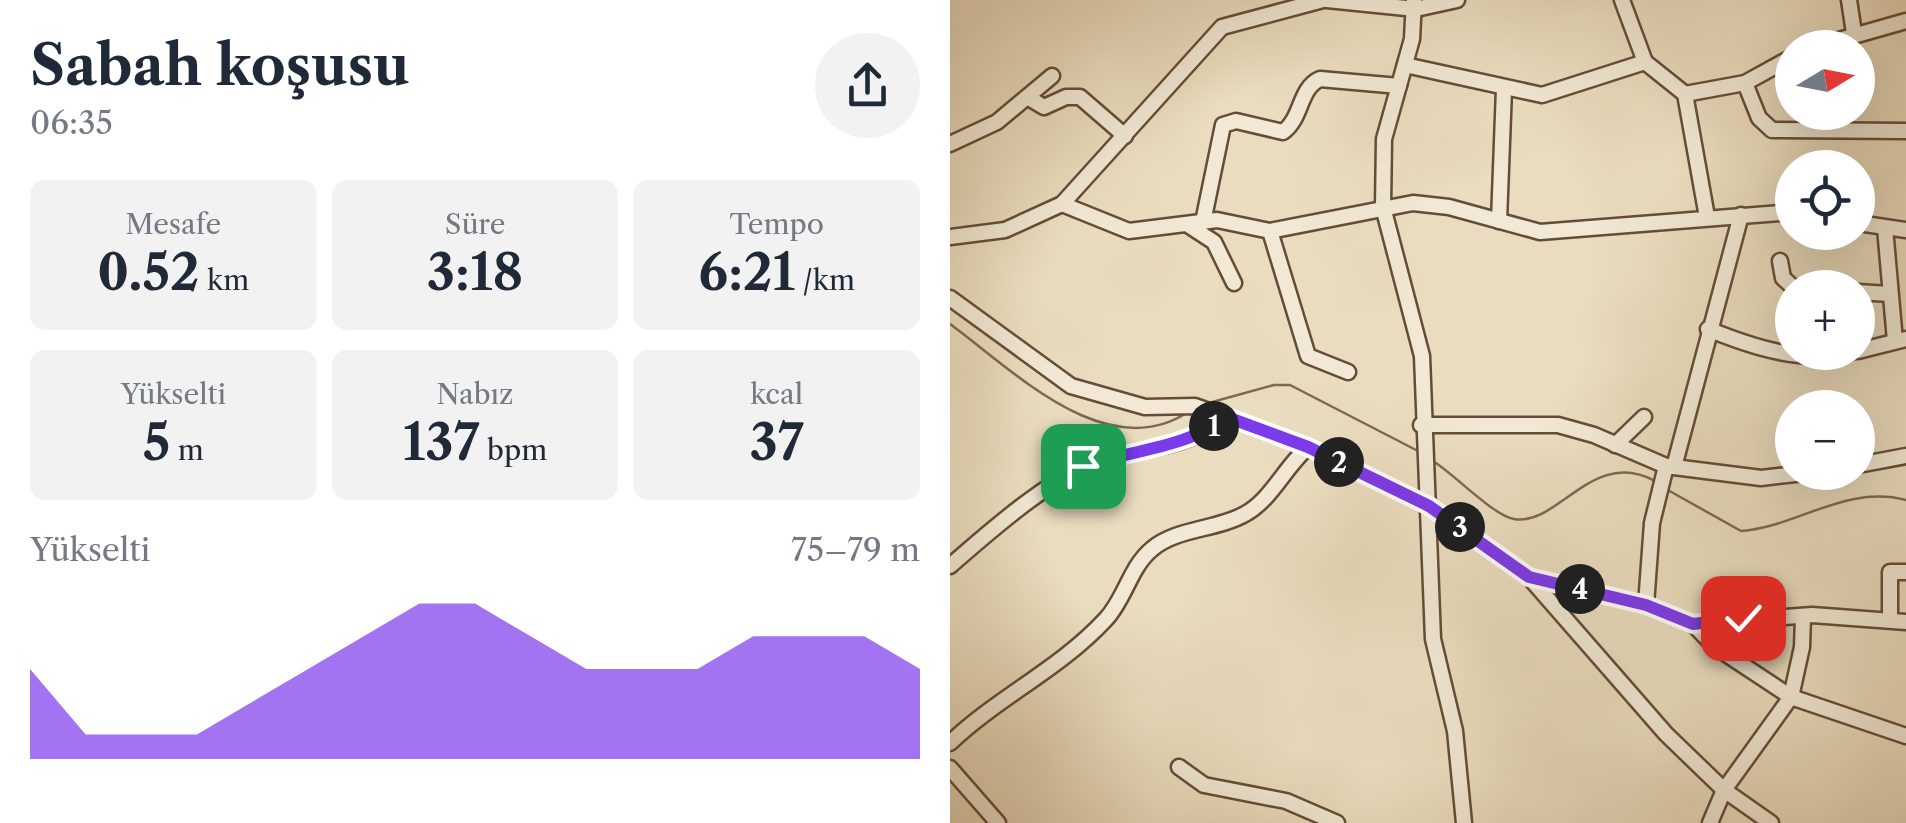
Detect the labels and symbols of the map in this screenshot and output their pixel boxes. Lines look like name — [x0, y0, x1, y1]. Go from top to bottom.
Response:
north arrow — [1775, 30, 1875, 130]
pin: 1 — [1189, 401, 1239, 451]
pin — [1041, 424, 1126, 509]
pin: 2 — [1314, 437, 1364, 487]
pin: 3 — [1435, 502, 1485, 552]
pin: 4 — [1555, 564, 1605, 614]
pin — [1701, 576, 1786, 661]

